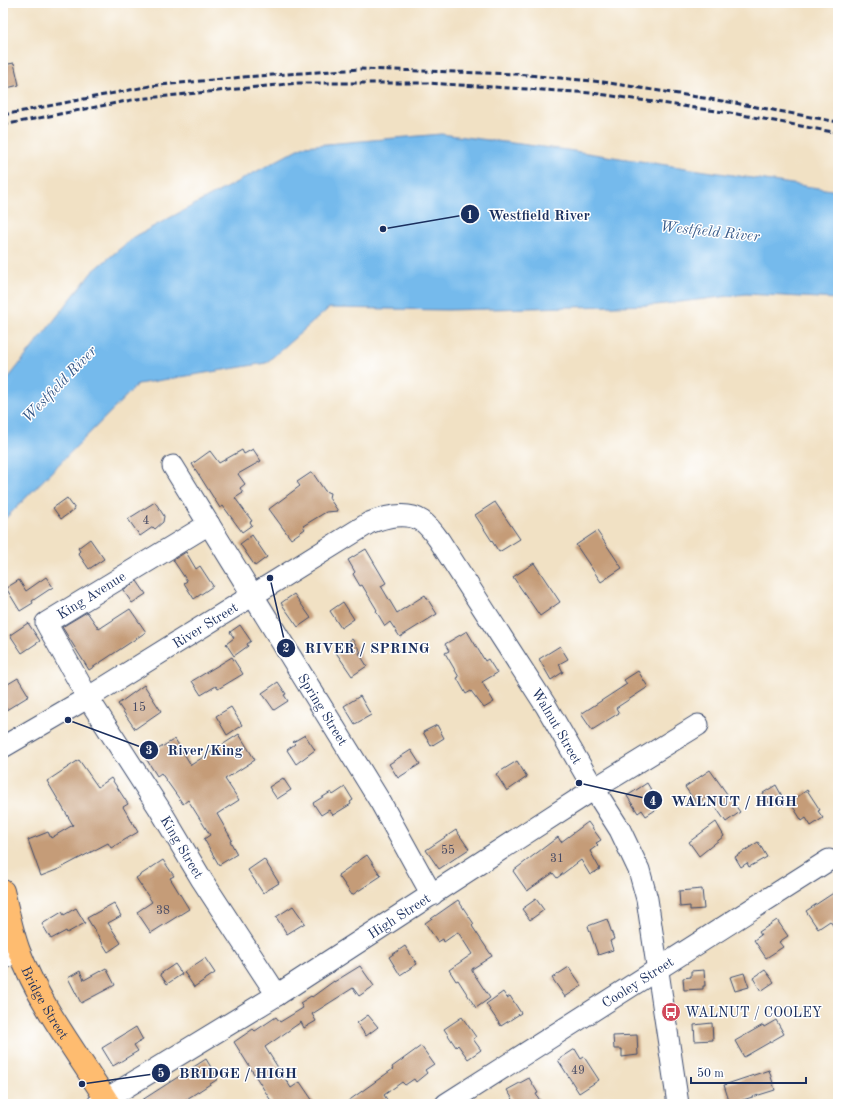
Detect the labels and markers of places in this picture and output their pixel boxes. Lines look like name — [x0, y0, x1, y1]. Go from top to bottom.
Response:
callout: Westfield River — [460, 201, 598, 228]
callout: RIVER / SPRING — [276, 634, 438, 661]
callout: River/King — [139, 736, 250, 763]
callout: WALNUT / HIGH — [643, 787, 805, 814]
bus stop icon: WALNUT / COOLEY — [660, 1001, 682, 1023]
place label: WALNUT / COOLEY — [685, 1006, 822, 1020]
callout: BRIDGE / HIGH — [151, 1059, 305, 1086]

